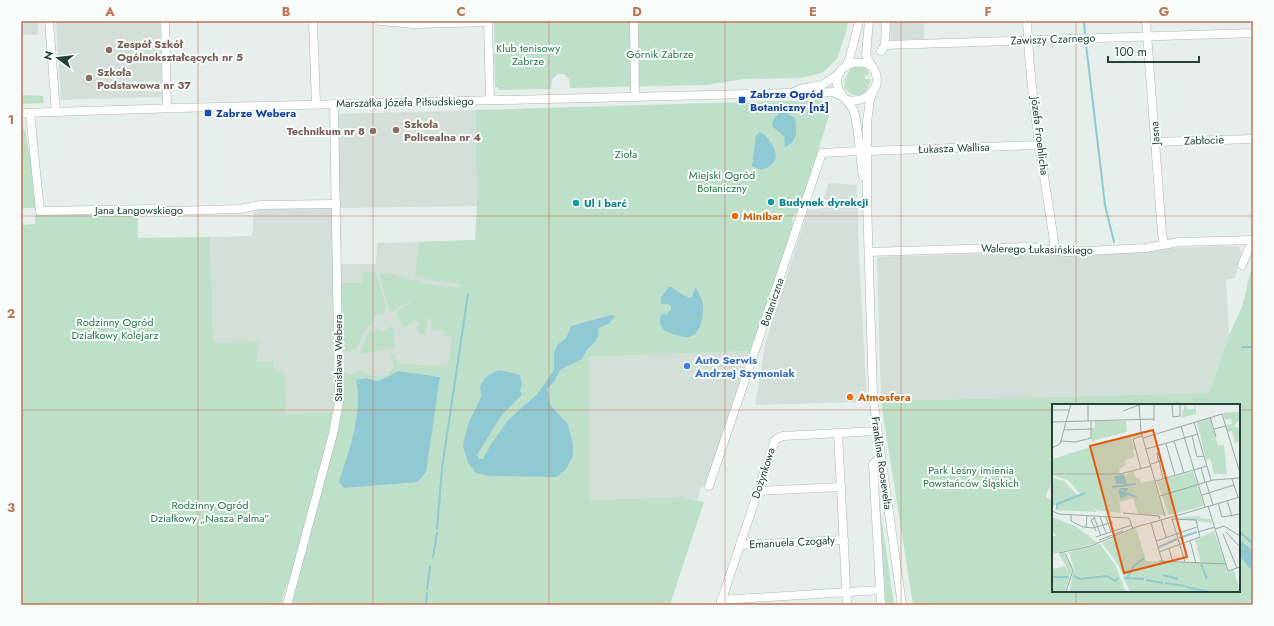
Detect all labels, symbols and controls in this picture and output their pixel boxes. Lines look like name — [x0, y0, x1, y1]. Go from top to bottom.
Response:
text: A — [104, 2, 115, 21]
text: B — [282, 2, 291, 21]
text: C — [456, 2, 466, 21]
text: D — [632, 2, 642, 21]
text: E — [809, 2, 817, 21]
text: F — [984, 2, 992, 21]
text: G — [1159, 2, 1170, 21]
street label: Zawiszy Czarnego — [1010, 30, 1096, 48]
place label: Zespół Szkół Ogólnokształcących nr 5 — [117, 36, 243, 65]
north arrow — [38, 38, 78, 78]
scale bar — [1108, 38, 1199, 64]
park label: Klub tenisowy Zabrze — [496, 40, 560, 69]
text: 100 m — [1114, 43, 1147, 61]
marker: Zespół Szkół Ogólnokształcących nr 5 — [104, 45, 114, 55]
park label: Górnik Zabrze — [626, 46, 694, 62]
text: N — [39, 49, 57, 62]
place label: Szkoła Podstawowa nr 37 — [97, 64, 191, 93]
marker: Szkoła Podstawowa nr 37 — [84, 73, 94, 83]
place label: Zabrze Ogród Botaniczny [nż] — [750, 86, 829, 115]
street label: Marszałka Józefa Piłsudskiego — [336, 93, 474, 111]
street label: Józefa Froehlicha — [1027, 94, 1053, 176]
marker: Zabrze Ogród Botaniczny [nż] — [737, 95, 747, 105]
place label: Zabrze Webera — [216, 105, 296, 121]
marker: Zabrze Webera — [203, 108, 213, 118]
text: 1 — [8, 110, 14, 129]
place label: Szkoła Policealna nr 4 — [404, 116, 481, 145]
street label: Jasna — [1146, 121, 1164, 147]
place label: Technikum nr 8 — [287, 123, 365, 139]
marker: Szkoła Policealna nr 4 — [391, 125, 401, 135]
marker: Technikum nr 8 — [368, 126, 378, 136]
street label: Zabłocie — [1184, 131, 1225, 149]
street label: Łukasza Wallisa — [917, 139, 990, 157]
park label: Zioła — [615, 146, 637, 162]
park label: Miejski Ogród Botaniczny — [689, 167, 755, 196]
place label: Budynek dyrekcji — [779, 194, 868, 210]
place label: Ul i barć — [584, 195, 627, 211]
marker: Budynek dyrekcji — [766, 197, 776, 207]
marker: Ul i barć — [571, 198, 581, 208]
street label: Jana Łangowskiego — [93, 202, 183, 218]
place label: Minibar — [743, 208, 783, 224]
marker: Minibar — [730, 211, 740, 221]
street label: Walerego Łukasińskiego — [981, 240, 1093, 258]
street label: Botaniczna — [756, 276, 788, 328]
text: 2 — [7, 304, 15, 323]
park label: Rodzinny Ogród Działkowy Kolejarz — [72, 314, 158, 343]
street label: Stanisława Webera — [330, 314, 346, 402]
place label: Auto Serwis Andrzej Szymoniak — [694, 352, 796, 381]
marker: Auto Serwis Andrzej Szymoniak — [682, 361, 692, 371]
place label: Atmosfera — [857, 389, 911, 405]
marker: Atmosfera — [845, 392, 855, 402]
inset map — [1052, 404, 1240, 592]
street label: Franklina Roosevelta — [868, 416, 896, 510]
street label: Dożynkowa — [747, 446, 779, 500]
park label: Park Leśny imienia Powstańców Śląskich — [923, 462, 1019, 491]
park label: Rodzinny Ogród Działkowy „Nasza Palma” — [150, 497, 270, 526]
text: 3 — [7, 498, 15, 517]
street label: Emanuela Czogały — [749, 532, 835, 552]

